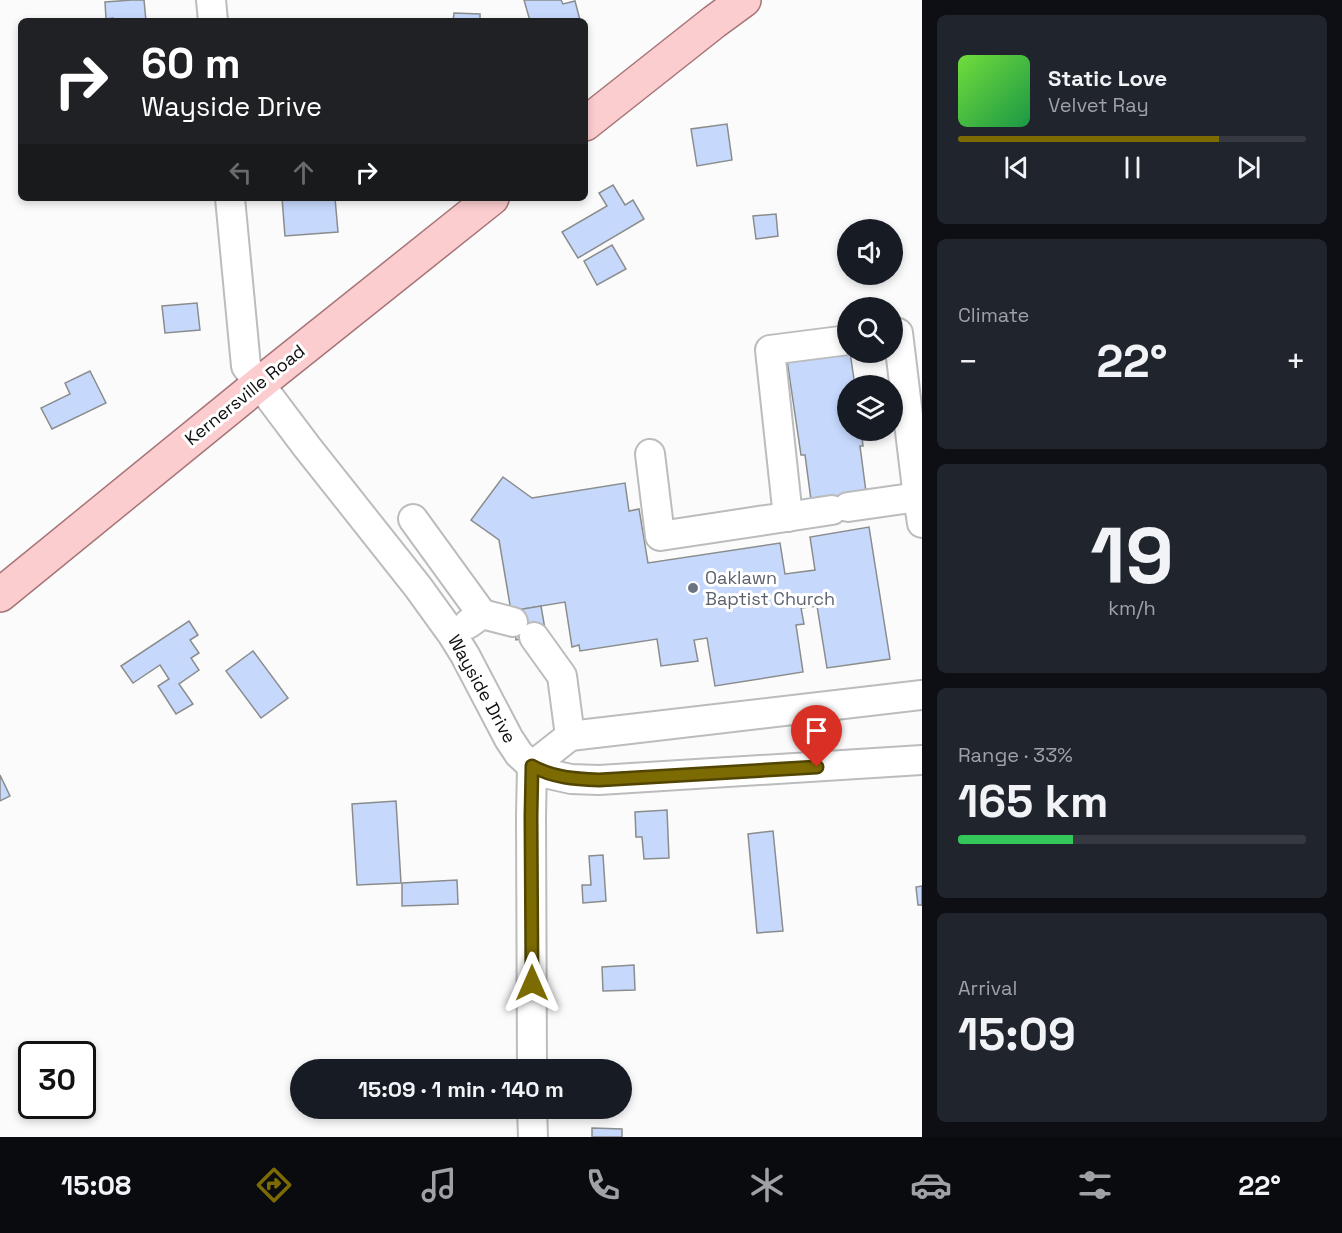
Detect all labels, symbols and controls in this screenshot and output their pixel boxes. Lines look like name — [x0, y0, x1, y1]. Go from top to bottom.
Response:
text: 60 m — [141, 37, 241, 90]
icon: right — [42, 42, 120, 120]
text: Static Love — [1048, 64, 1167, 92]
text: Wayside Drive — [141, 89, 322, 124]
text: Velvet Ray — [1048, 92, 1149, 118]
icon: previous — [1000, 151, 1033, 184]
icon: pause — [1116, 151, 1149, 184]
icon: next — [1232, 151, 1265, 184]
icon: left — [224, 156, 257, 189]
icon: ahead — [287, 156, 320, 189]
icon: right — [350, 156, 383, 189]
map controls — [837, 219, 903, 441]
button: sound — [837, 219, 903, 285]
button: search — [837, 297, 903, 363]
text: Climate — [958, 302, 1029, 328]
text: 22° — [1096, 333, 1168, 390]
street label: Kernersville Road — [180, 339, 309, 450]
text: − — [958, 341, 978, 383]
text: + — [1286, 341, 1306, 383]
button: layers — [837, 375, 903, 441]
text: 19 — [1090, 506, 1174, 606]
place label: Oaklawn Baptist Church — [705, 566, 835, 610]
marker: Oaklawn Baptist Church — [686, 581, 700, 595]
text: km/h — [1108, 595, 1156, 621]
street label: Wayside Drive — [443, 630, 522, 747]
pin — [791, 705, 842, 767]
icon: arrive — [800, 714, 833, 747]
text: Range · 33% — [958, 742, 1073, 768]
text: 165 km — [958, 773, 1108, 830]
position arrow — [500, 951, 564, 1015]
text: Arrival — [958, 975, 1017, 1001]
text: 15:09 — [958, 1006, 1076, 1063]
speed limit sign: 30 — [18, 1041, 96, 1119]
text: 15:09 · 1 min · 140 m — [358, 1075, 564, 1103]
icon: directions — [253, 1164, 295, 1206]
icon: music — [418, 1164, 460, 1206]
icon: phone — [582, 1164, 624, 1206]
icon: climate — [746, 1164, 788, 1206]
icon: car — [910, 1164, 952, 1206]
icon: filters — [1074, 1164, 1116, 1206]
text: 15:08 — [61, 1168, 131, 1203]
text: 22° — [1238, 1168, 1281, 1203]

